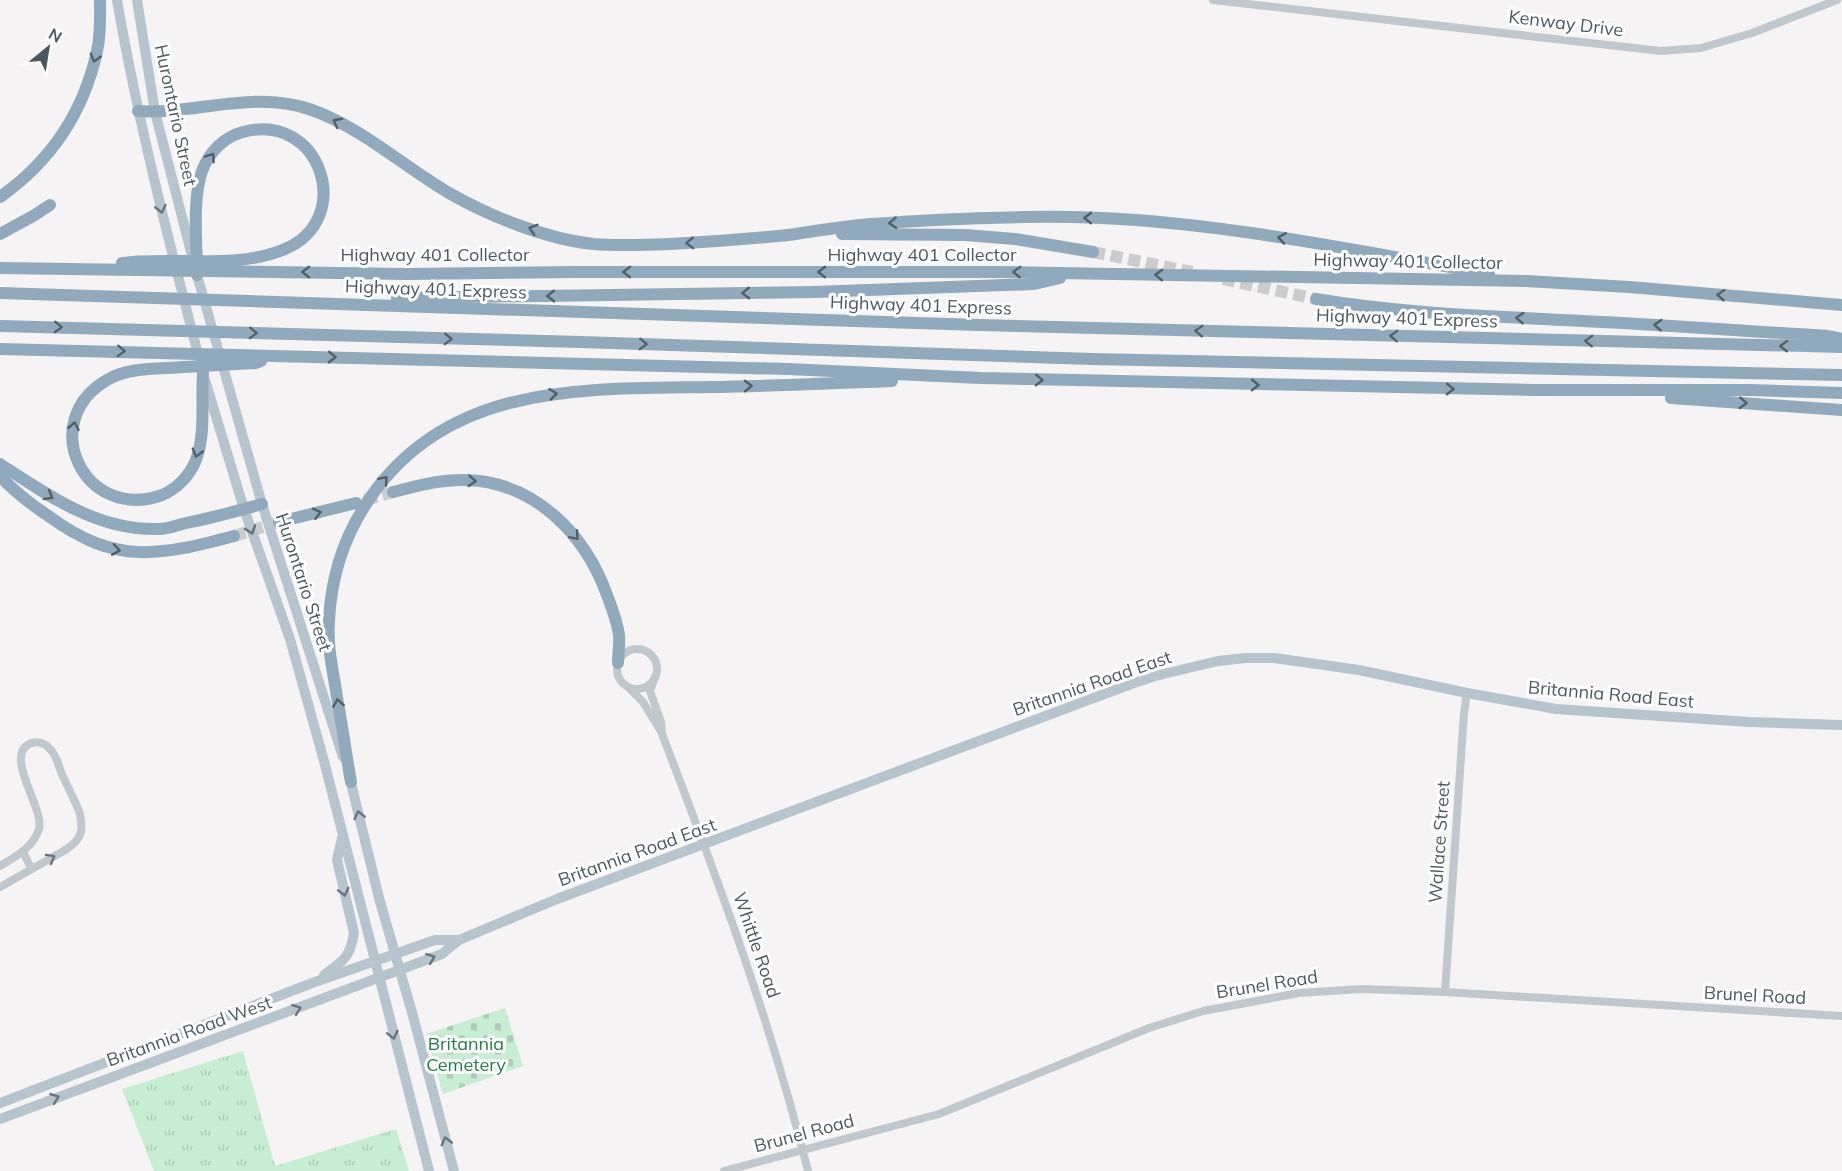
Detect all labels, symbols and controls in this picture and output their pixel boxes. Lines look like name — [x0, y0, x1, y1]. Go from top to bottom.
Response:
street label: Kenway Drive — [1507, 5, 1625, 41]
north arrow — [18, 18, 78, 78]
text: N — [45, 23, 66, 47]
street label: Hurontario Street — [150, 42, 202, 188]
one-way arrow — [90, 52, 102, 63]
one-way arrow — [333, 118, 344, 129]
one-way arrow — [203, 152, 214, 163]
one-way arrow — [154, 204, 167, 214]
one-way arrow — [1084, 212, 1093, 224]
one-way arrow — [889, 216, 898, 229]
one-way arrow — [528, 224, 539, 237]
one-way arrow — [1277, 233, 1287, 245]
one-way arrow — [685, 236, 694, 249]
street label: Highway 401 Collector — [340, 243, 530, 266]
street label: Highway 401 Collector — [827, 243, 1017, 266]
street label: Highway 401 Collector — [1313, 248, 1503, 274]
one-way arrow — [302, 266, 311, 278]
one-way arrow — [623, 266, 632, 278]
one-way arrow — [818, 266, 827, 278]
one-way arrow — [1013, 266, 1022, 279]
one-way arrow — [1155, 269, 1164, 281]
street label: Highway 401 Express — [345, 274, 527, 304]
one-way arrow — [741, 287, 750, 299]
one-way arrow — [1716, 289, 1725, 302]
one-way arrow — [546, 290, 555, 302]
street label: Highway 401 Express — [830, 290, 1012, 320]
street label: Highway 401 Express — [1316, 303, 1498, 333]
one-way arrow — [1516, 311, 1525, 324]
one-way arrow — [1654, 319, 1663, 332]
one-way arrow — [54, 321, 63, 334]
one-way arrow — [1194, 324, 1203, 337]
one-way arrow — [249, 327, 258, 339]
one-way arrow — [1389, 329, 1398, 342]
one-way arrow — [444, 332, 453, 345]
one-way arrow — [1584, 335, 1593, 347]
one-way arrow — [639, 338, 648, 351]
one-way arrow — [1779, 340, 1788, 352]
one-way arrow — [117, 345, 126, 358]
one-way arrow — [327, 351, 336, 363]
one-way arrow — [1035, 373, 1044, 386]
one-way arrow — [1250, 378, 1259, 391]
one-way arrow — [743, 380, 752, 392]
one-way arrow — [1445, 382, 1454, 395]
one-way arrow — [548, 388, 557, 401]
one-way arrow — [1738, 396, 1747, 409]
one-way arrow — [67, 421, 80, 431]
one-way arrow — [192, 447, 204, 458]
one-way arrow — [467, 474, 476, 487]
one-way arrow — [376, 476, 387, 487]
one-way arrow — [43, 489, 53, 500]
one-way arrow — [312, 507, 322, 520]
street label: Hurontario Street — [271, 510, 337, 654]
one-way arrow — [244, 524, 257, 535]
one-way arrow — [567, 529, 578, 540]
one-way arrow — [112, 543, 121, 555]
street label: Britannia Road East — [1010, 645, 1174, 721]
street label: Britannia Road East — [1527, 675, 1695, 713]
one-way arrow — [333, 699, 345, 708]
street label: Wallace Street — [1423, 780, 1455, 904]
one-way arrow — [353, 810, 366, 820]
street label: Britannia Road East — [555, 813, 719, 891]
one-way arrow — [45, 854, 55, 865]
one-way arrow — [337, 887, 350, 897]
street label: Whittle Road — [728, 889, 786, 1001]
one-way arrow — [425, 953, 436, 966]
street label: Brunel Road — [1215, 965, 1319, 1003]
street label: Brunel Road — [1703, 981, 1807, 1009]
street label: Britannia Road West — [103, 990, 275, 1072]
one-way arrow — [291, 1003, 302, 1016]
one-way arrow — [386, 1030, 399, 1040]
park label: Britannia Cemetery — [426, 1032, 506, 1076]
one-way arrow — [49, 1093, 60, 1106]
street label: Brunel Road — [751, 1109, 857, 1157]
one-way arrow — [440, 1136, 453, 1146]

